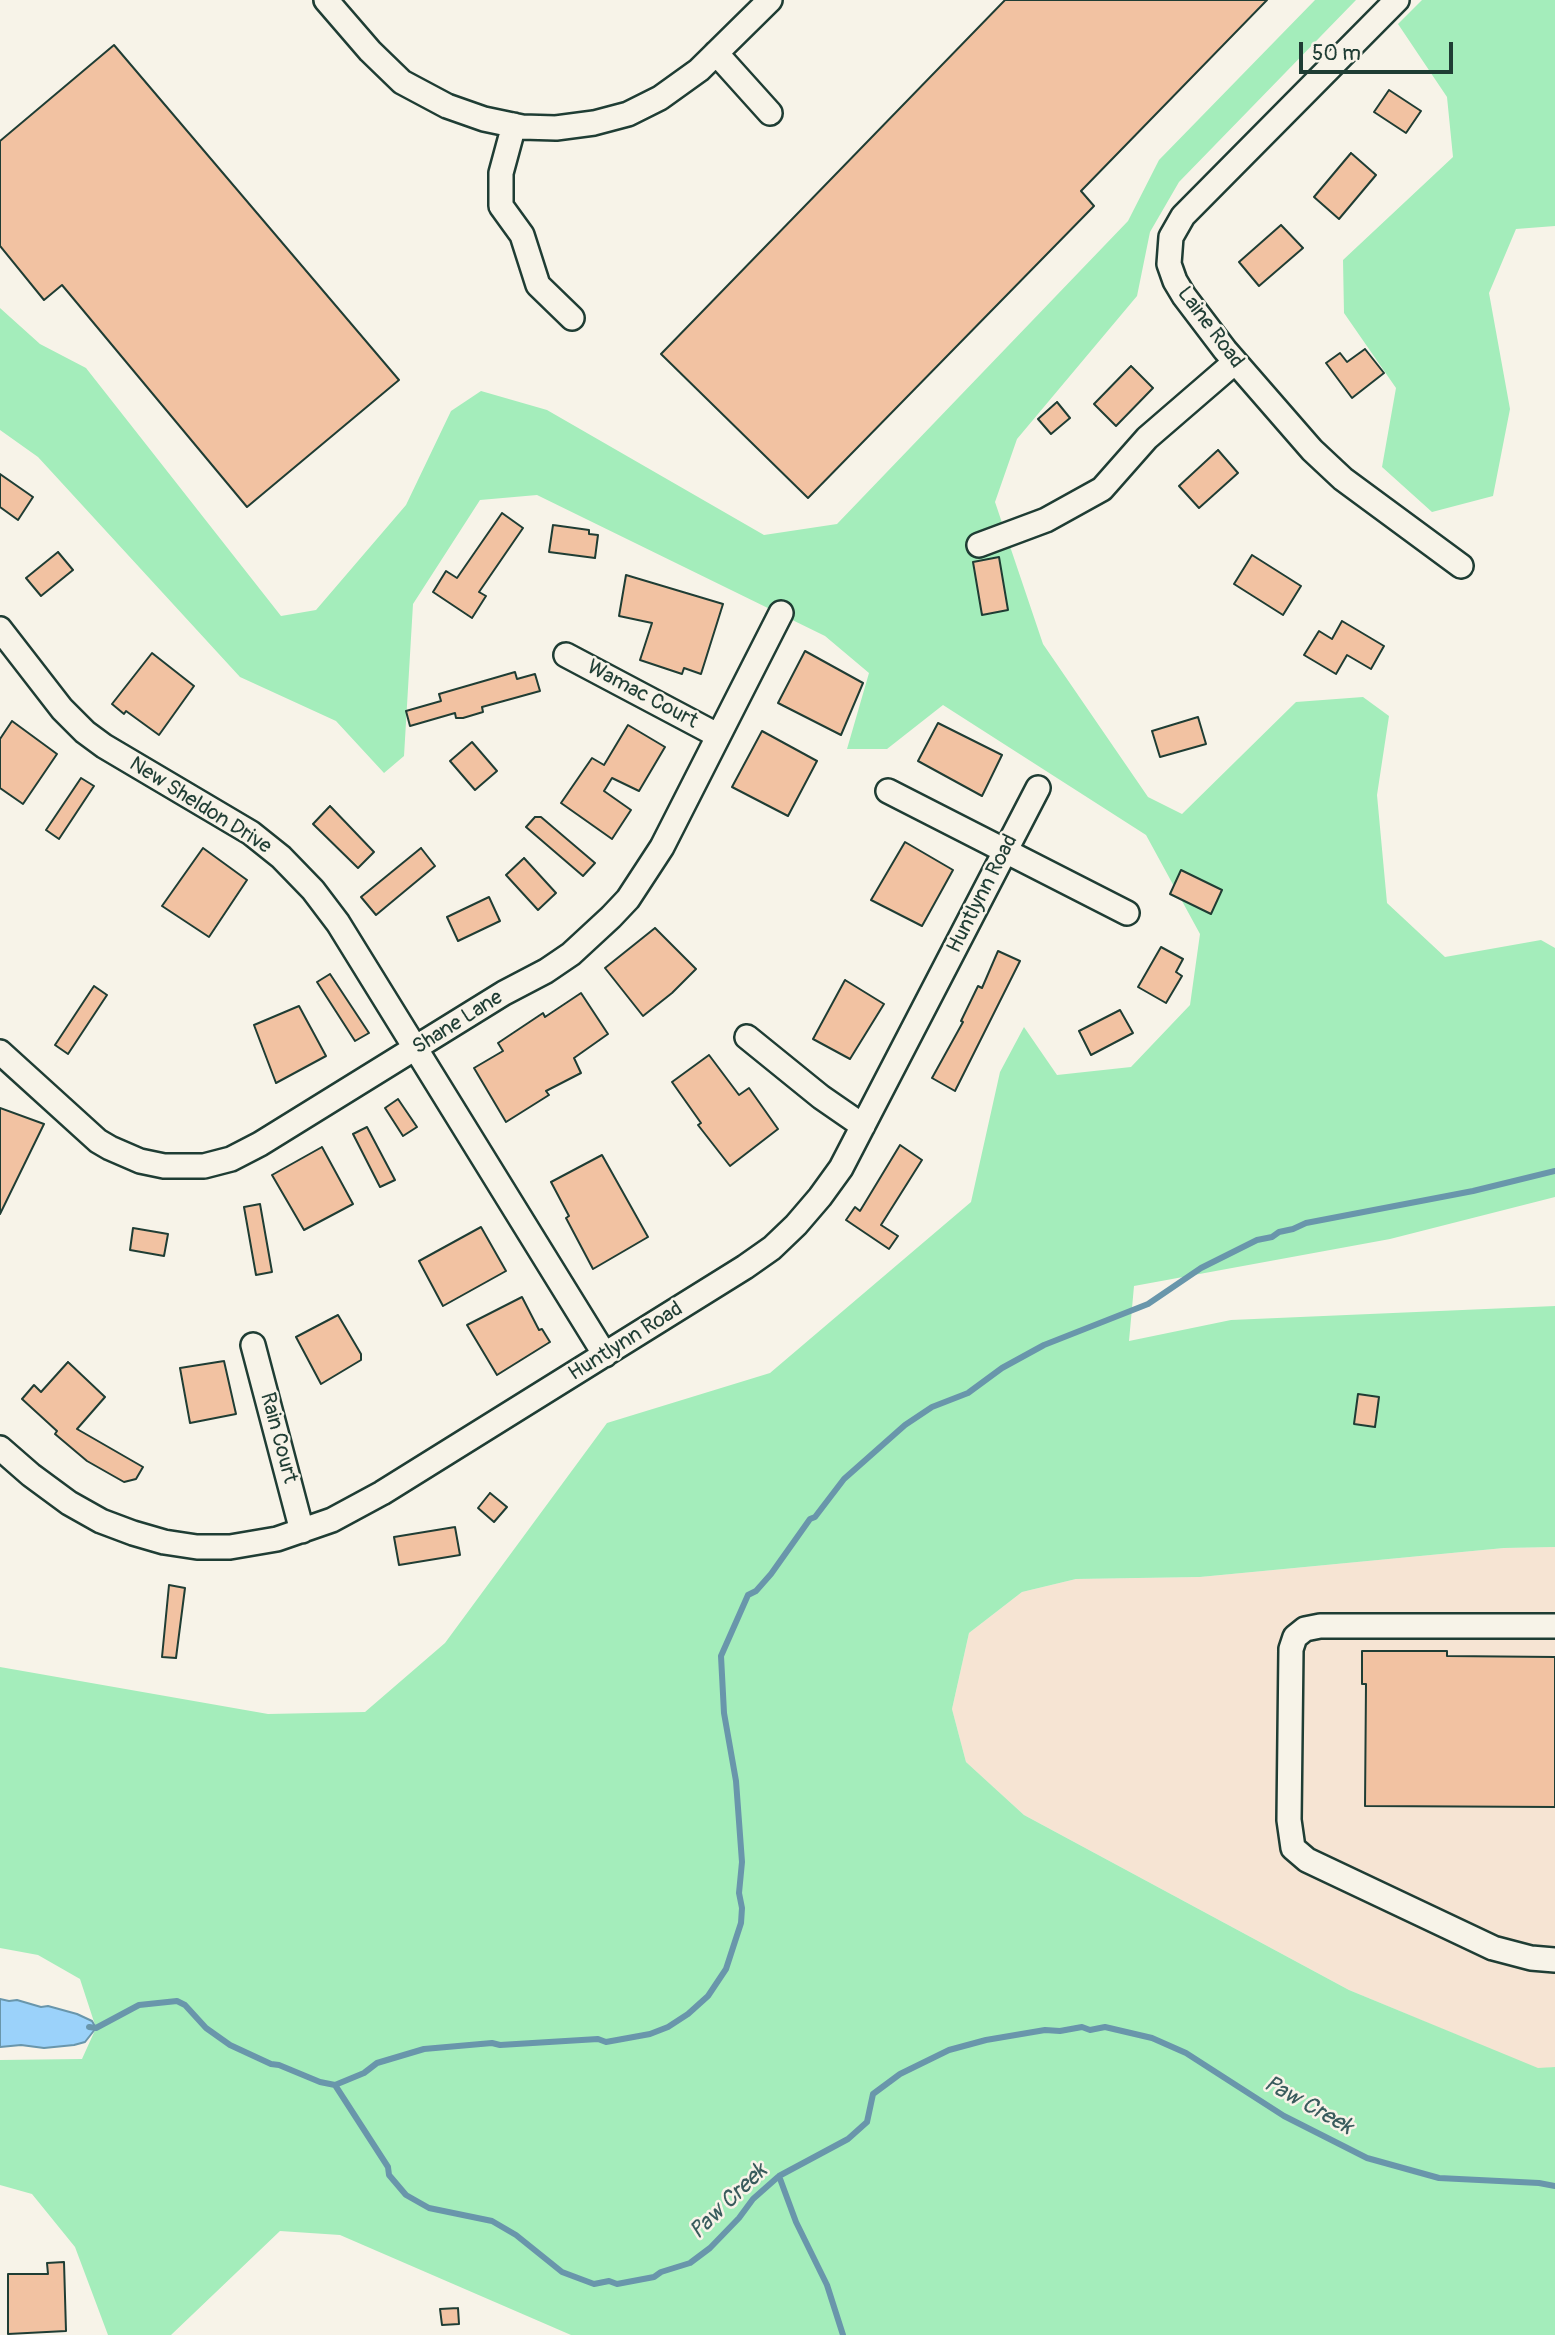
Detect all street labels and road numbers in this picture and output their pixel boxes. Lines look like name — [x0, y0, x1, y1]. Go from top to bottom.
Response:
street label: Laine Road — [1171, 282, 1249, 374]
street label: Wamac Court — [582, 655, 702, 735]
street label: New Sheldon Drive — [124, 752, 276, 860]
street label: Huntlynn Road — [942, 830, 1024, 958]
street label: Shane Lane — [408, 985, 508, 1061]
street label: Huntlynn Road — [564, 1297, 688, 1387]
street label: Rain Court — [254, 1390, 302, 1486]

